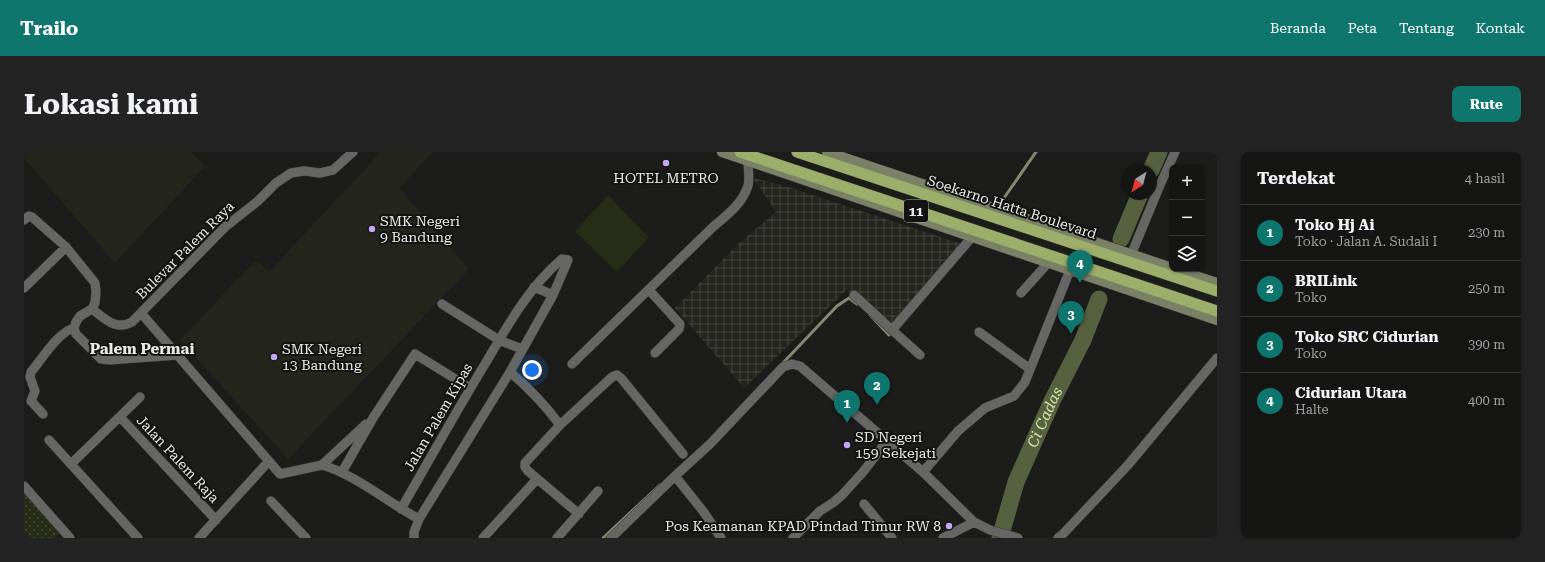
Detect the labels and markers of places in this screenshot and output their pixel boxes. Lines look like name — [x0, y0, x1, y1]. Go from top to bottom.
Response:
marker: HOTEL METRO — [661, 158, 671, 168]
place label: HOTEL METRO — [613, 170, 719, 186]
place label: SMK Negeri 9 Bandung — [380, 213, 461, 245]
marker: SMK Negeri 9 Bandung — [367, 224, 377, 234]
pin: 4 — [1067, 250, 1093, 283]
pin: 3 — [1058, 301, 1084, 334]
place label: SMK Negeri 13 Bandung — [282, 341, 363, 373]
marker: SMK Negeri 13 Bandung — [269, 352, 279, 362]
pin: 2 — [864, 372, 890, 405]
pin: 1 — [834, 390, 860, 423]
place label: SD Negeri 159 Sekejati — [855, 429, 936, 461]
marker: SD Negeri 159 Sekejati — [842, 440, 852, 450]
place label: Pos Keamanan KPAD Pindad Timur RW 8 — [665, 518, 941, 534]
marker: Pos Keamanan KPAD Pindad Timur RW 8 — [944, 521, 954, 531]

